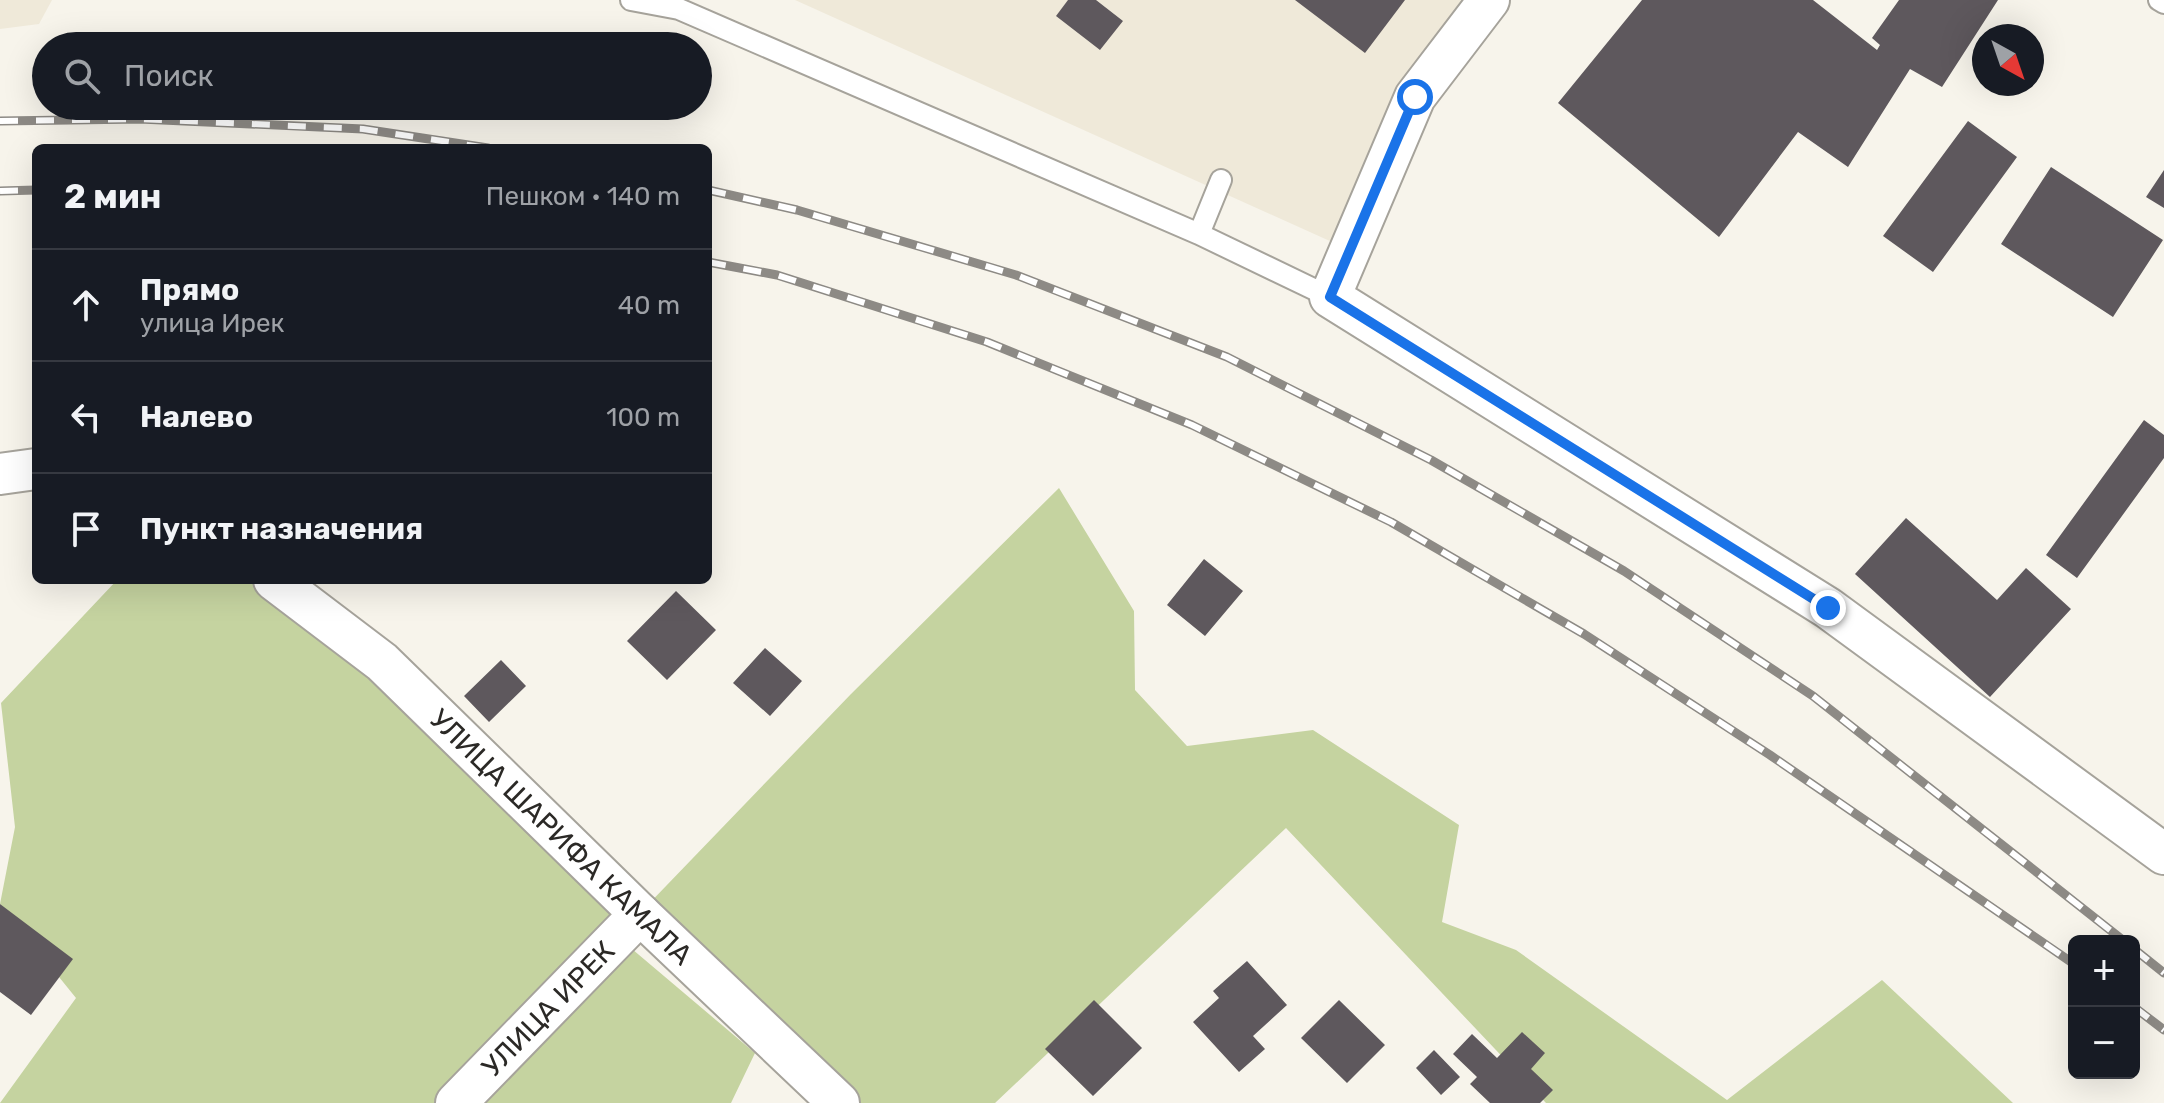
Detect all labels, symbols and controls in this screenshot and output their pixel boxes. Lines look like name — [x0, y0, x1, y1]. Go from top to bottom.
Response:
north arrow — [1972, 24, 2044, 96]
search box — [32, 32, 712, 120]
icon: search — [60, 54, 104, 98]
text: Поиск — [124, 58, 214, 94]
route start — [1397, 79, 1433, 115]
text: 2 мин — [64, 176, 161, 217]
text: Пешком · 140 m — [486, 181, 680, 212]
text: Прямо — [140, 272, 239, 308]
icon: ahead — [64, 283, 108, 327]
text: 40 m — [618, 290, 680, 321]
text: улица Ирек — [140, 308, 284, 339]
icon: left — [64, 395, 108, 439]
text: Налево — [140, 399, 253, 435]
text: 100 m — [606, 402, 680, 433]
icon: arrive — [64, 507, 108, 551]
text: Пункт назначения — [140, 511, 423, 547]
route end — [1810, 590, 1846, 626]
street label: УЛИЦА ШАРИФА КАМАЛА — [424, 702, 699, 972]
street label: УЛИЦА ИРЕК — [475, 934, 621, 1083]
map controls — [2068, 935, 2140, 1079]
button: + — [2068, 935, 2140, 1007]
button: − — [2068, 1007, 2140, 1079]

